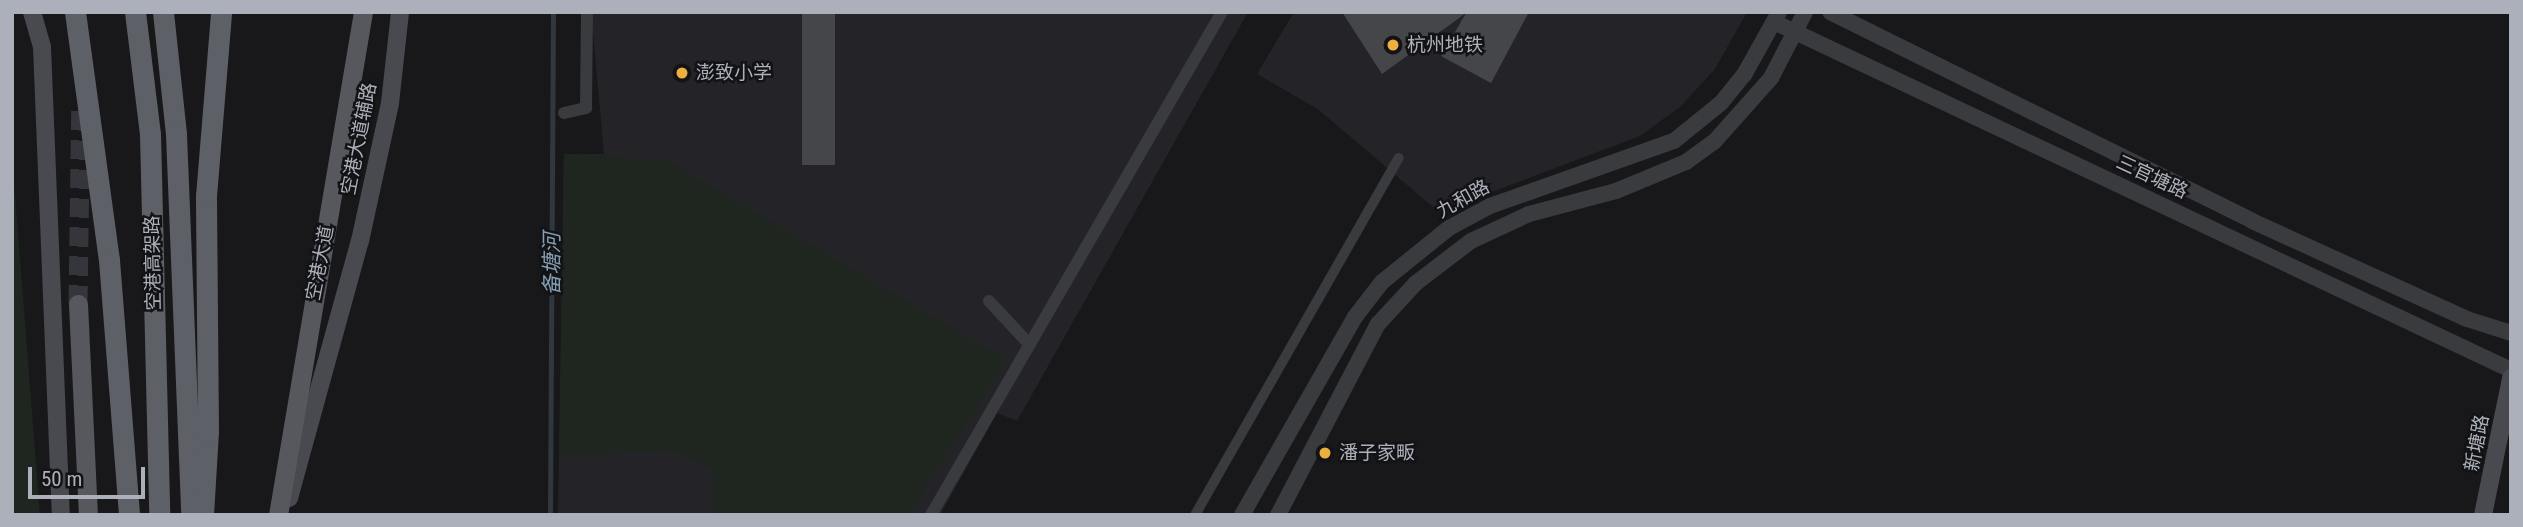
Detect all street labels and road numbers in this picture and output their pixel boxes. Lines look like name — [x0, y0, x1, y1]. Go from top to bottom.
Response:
street label: 空港大道辅路 — [337, 81, 381, 197]
street label: 三官塘路 — [2113, 151, 2191, 203]
street label: 九和路 — [1433, 175, 1493, 223]
street label: 空港高架路 — [141, 215, 165, 311]
street label: 空港大道 — [302, 224, 338, 302]
street label: 新塘路 — [2460, 413, 2494, 473]

